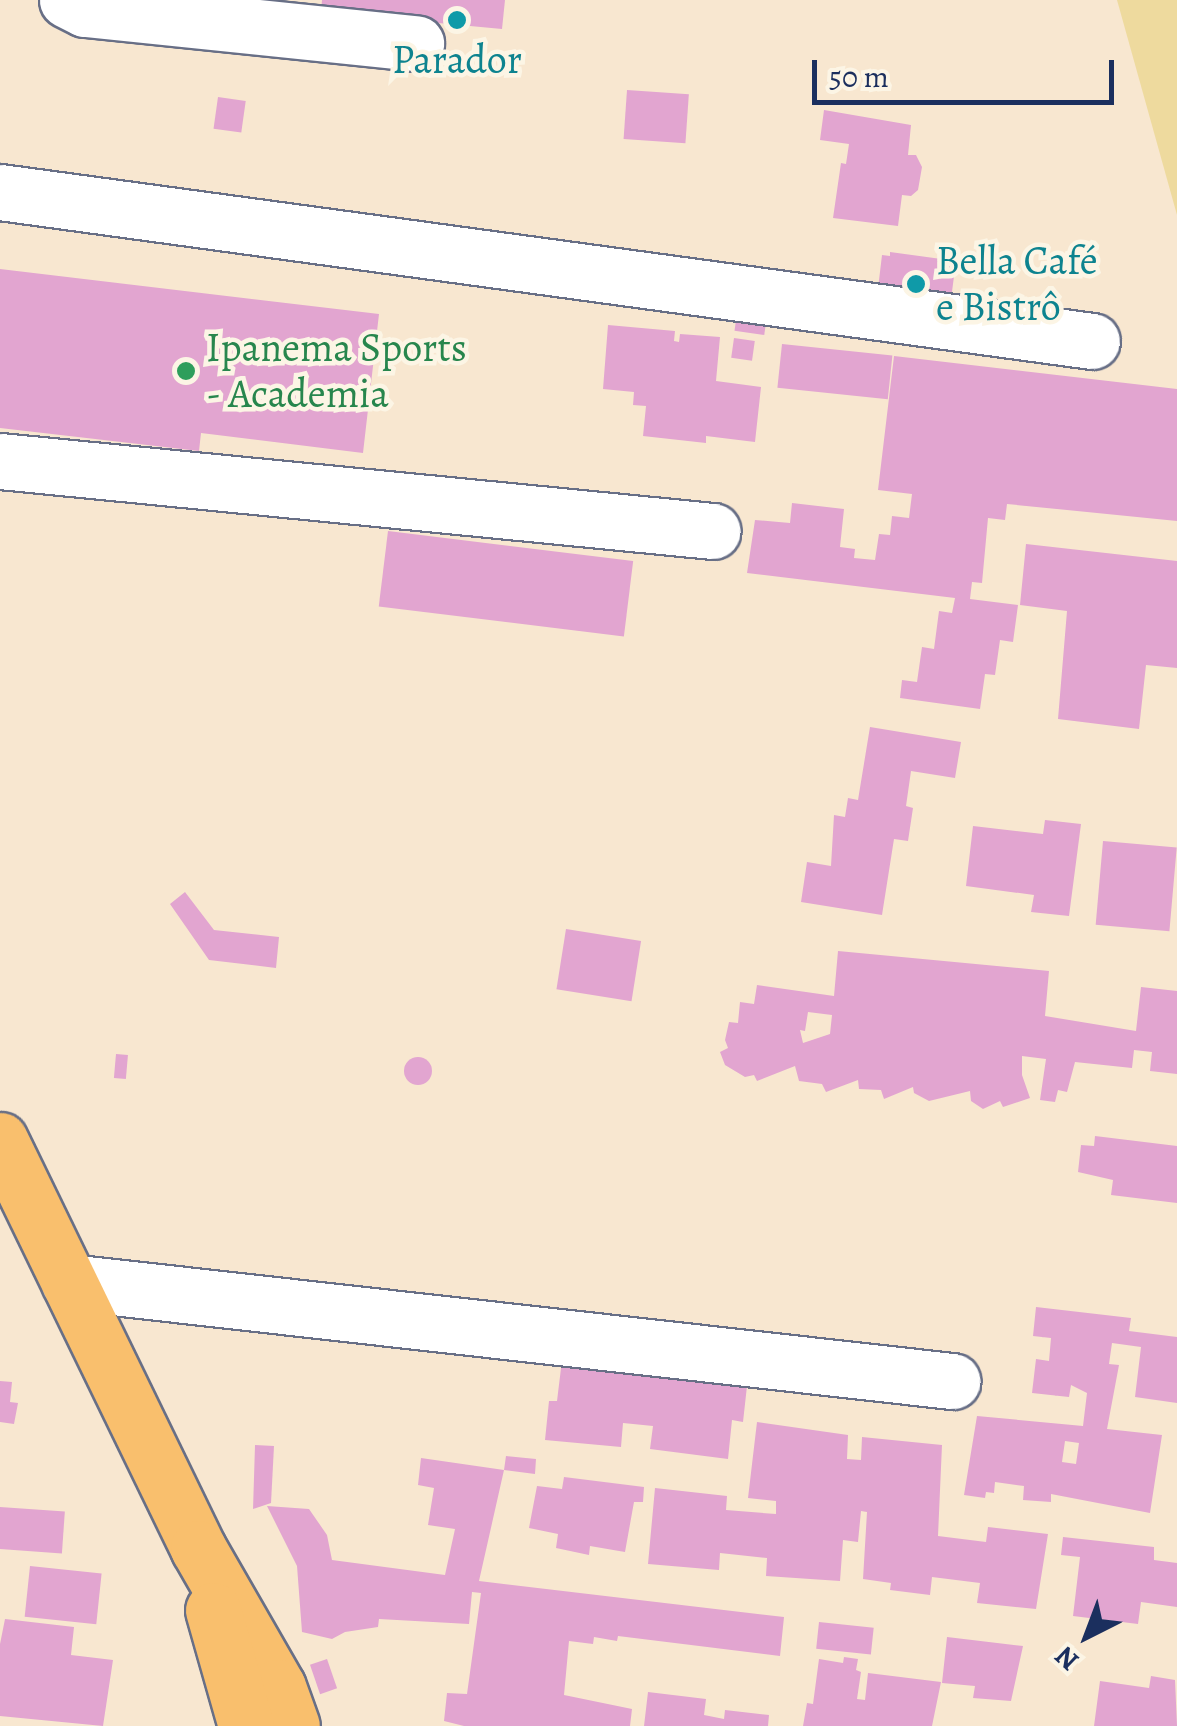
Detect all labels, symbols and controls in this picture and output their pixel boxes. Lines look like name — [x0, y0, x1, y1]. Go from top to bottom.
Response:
marker: Parador — [446, 9, 468, 31]
place label: Parador — [392, 36, 522, 84]
scale bar — [817, 40, 1120, 102]
text: 50 m — [829, 57, 889, 97]
place label: Bella Café e Bistrô — [936, 237, 1098, 331]
marker: Bella Café e Bistrô — [905, 273, 927, 295]
place label: Ipanema Sports - Academia — [206, 324, 467, 418]
marker: Ipanema Sports - Academia — [175, 360, 197, 382]
north arrow — [1037, 1586, 1137, 1686]
text: N — [1047, 1637, 1087, 1679]

